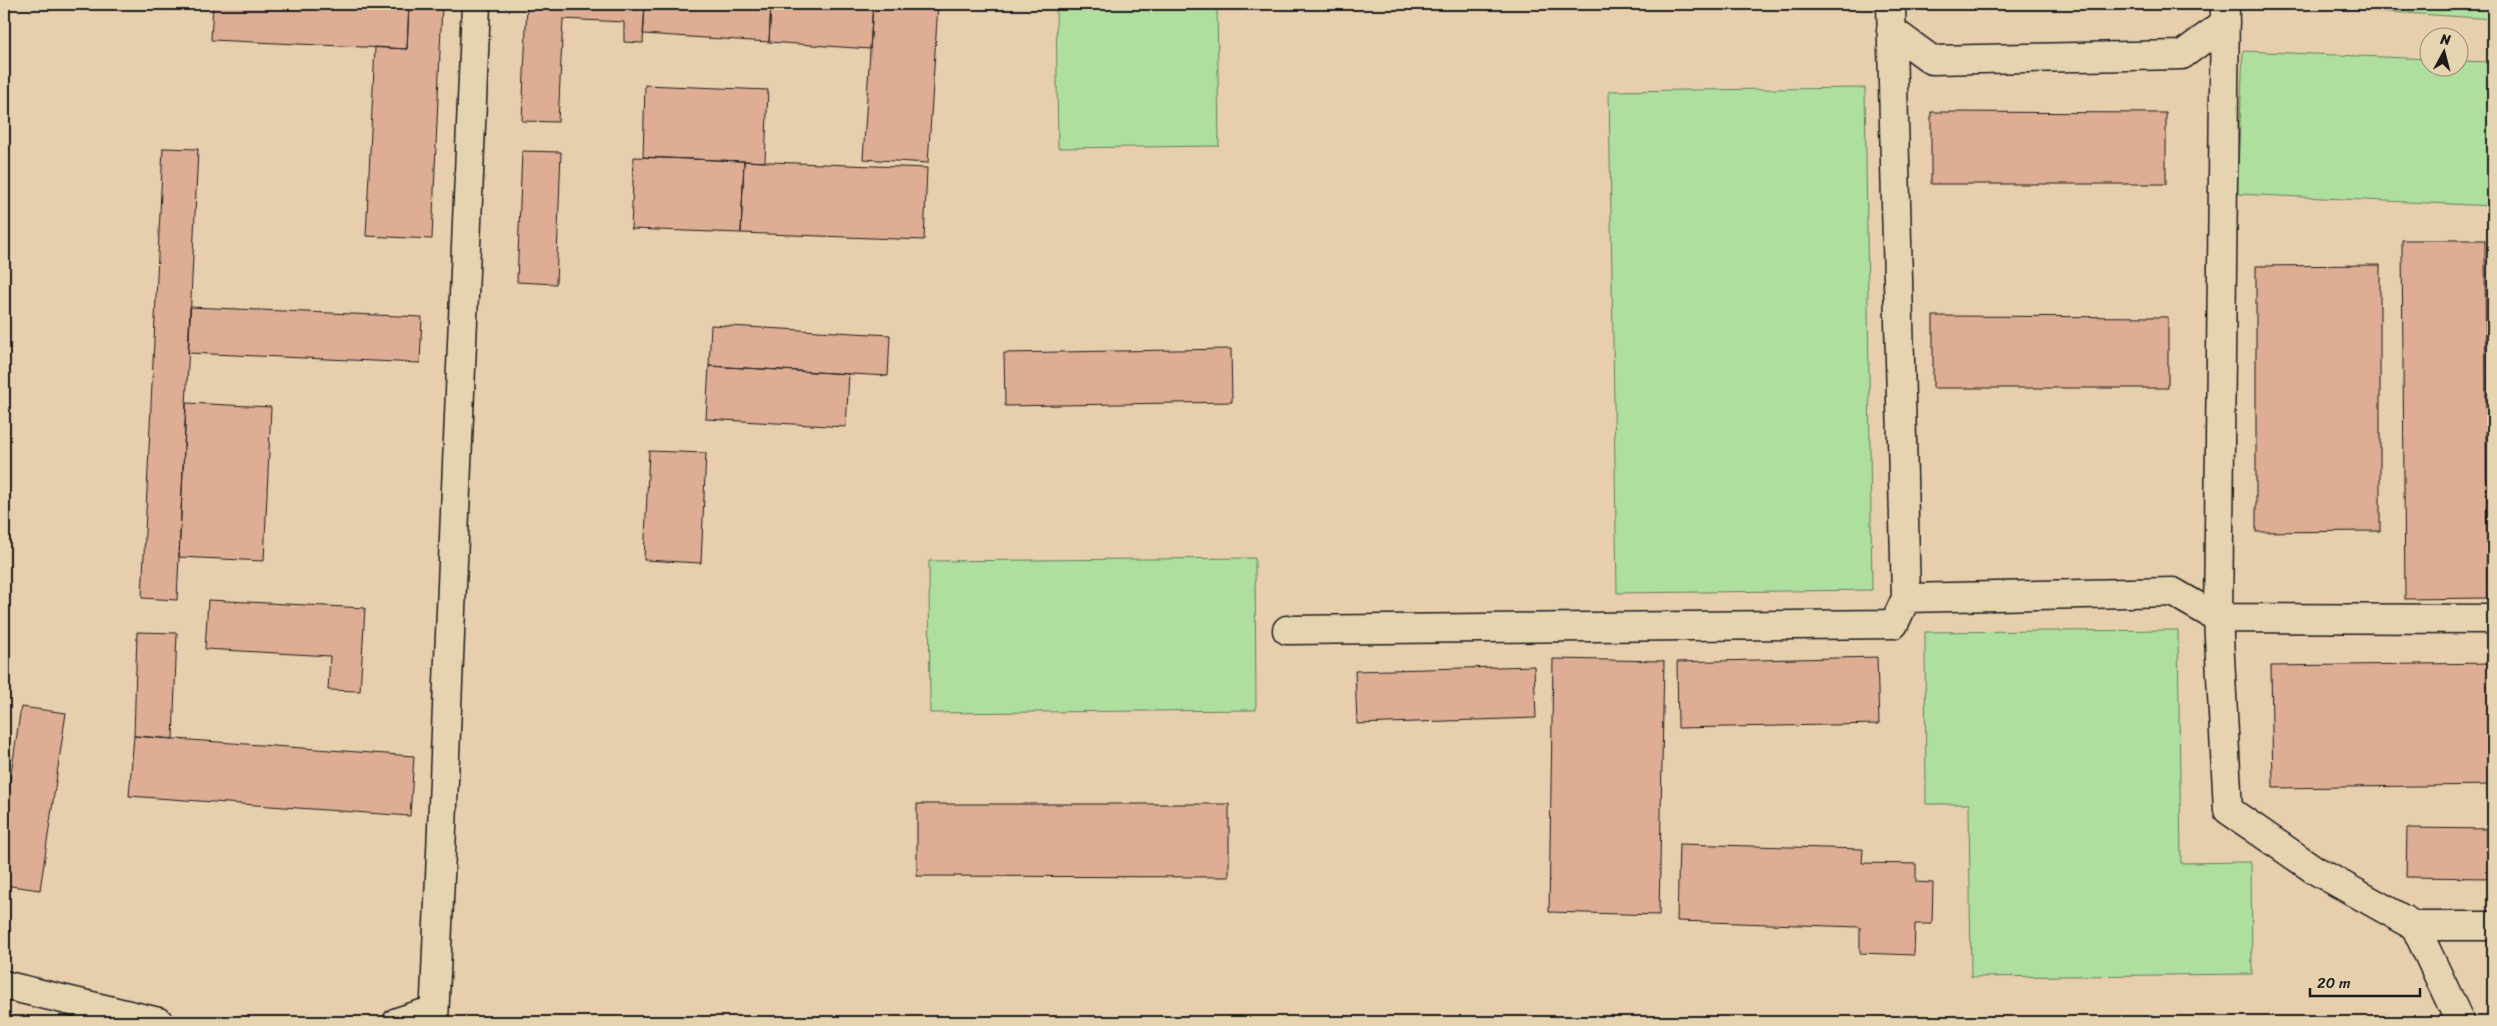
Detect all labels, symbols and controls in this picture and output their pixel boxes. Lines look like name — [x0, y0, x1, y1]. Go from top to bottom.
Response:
text: N — [2438, 26, 2452, 53]
north arrow — [2420, 28, 2470, 78]
scale bar — [2310, 966, 2420, 998]
text: 20 m — [2317, 970, 2351, 996]

